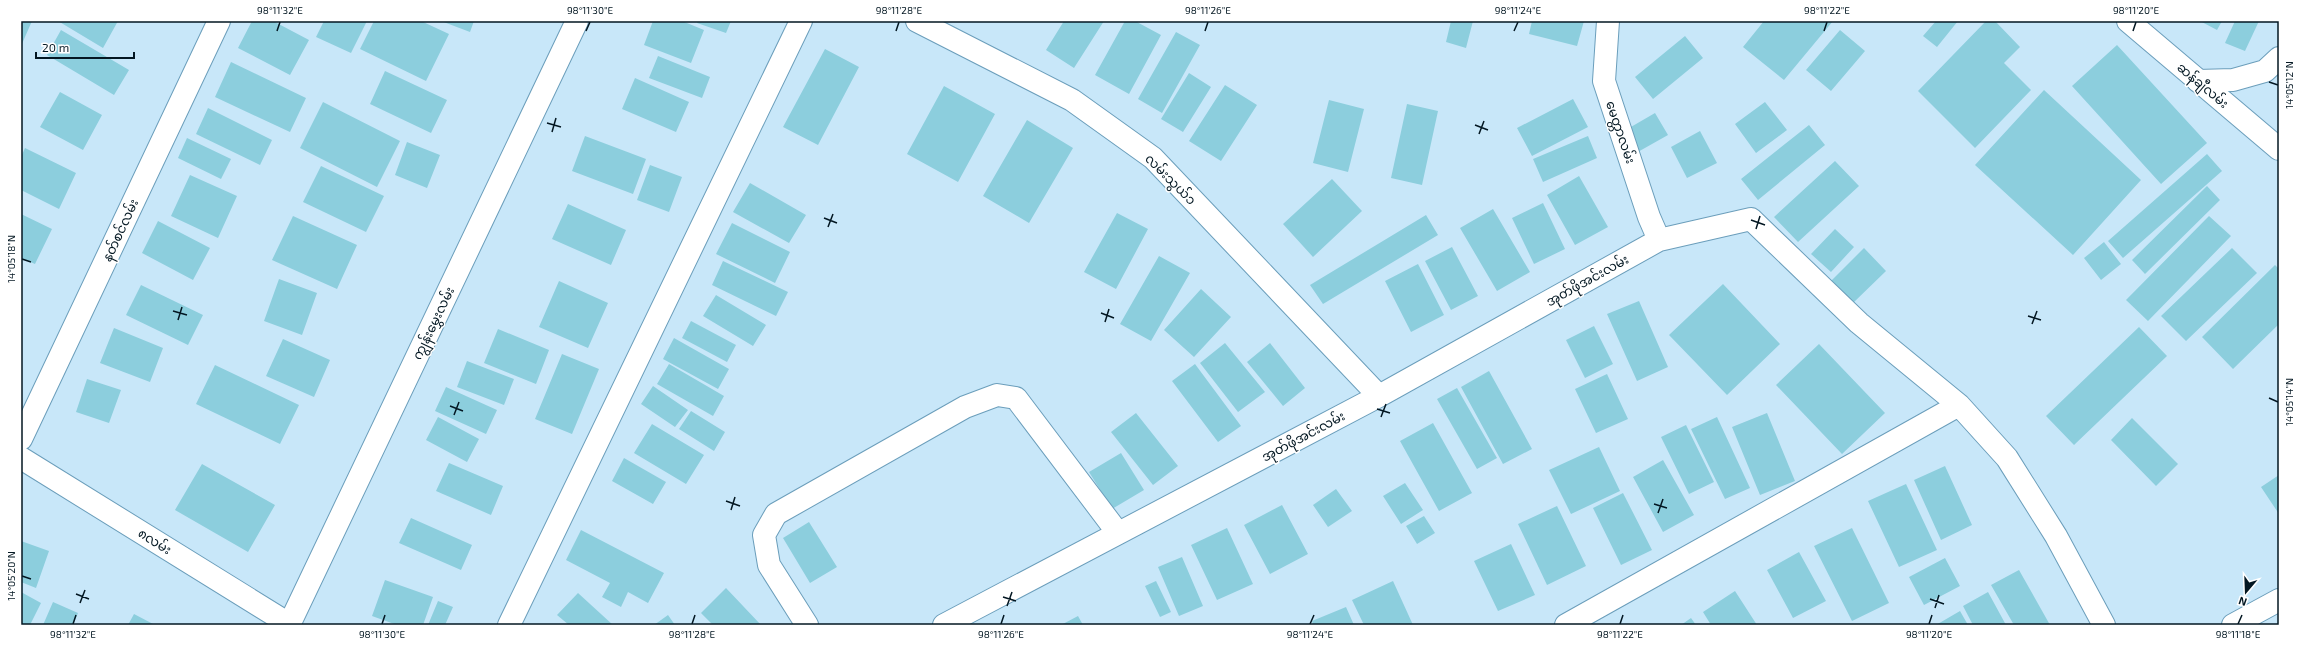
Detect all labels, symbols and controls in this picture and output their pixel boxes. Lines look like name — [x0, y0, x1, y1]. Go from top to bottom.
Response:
text: 98°11'32"E — [257, 4, 303, 16]
text: 98°11'30"E — [567, 4, 613, 16]
text: 98°11'28"E — [876, 4, 923, 16]
text: 98°11'26"E — [1185, 4, 1231, 16]
text: 98°11'24"E — [1495, 4, 1542, 16]
text: 98°11'22"E — [1804, 4, 1850, 16]
text: 98°11'20"E — [2113, 4, 2160, 16]
scale bar — [36, 34, 134, 60]
text: 20 m — [42, 40, 69, 54]
street label: ဆန်ချီလမ်း — [2172, 59, 2232, 113]
text: 14°05'12"N — [2283, 61, 2295, 109]
street label: မေတ္တာလမ်း — [1600, 99, 1639, 166]
street label: လမ်းသွယ်၁ — [1140, 150, 1200, 210]
street label: နတ်စင်လမ်း — [99, 196, 144, 265]
text: 14°05'18"N — [5, 235, 17, 283]
street label: အုတ်ဖိုအင်းလမ်း — [1543, 251, 1633, 312]
street label: ကျွန်းမွှေးလမ်း — [408, 284, 461, 364]
text: 14°05'14"N — [2283, 378, 2295, 426]
street label: အုတ်ဖိုအင်းလမ်း — [1259, 407, 1349, 467]
street label: ၈လမ်း — [135, 525, 175, 557]
text: 14°05'20"N — [5, 551, 17, 601]
north arrow — [2226, 572, 2266, 612]
text: N — [2237, 594, 2248, 609]
text: 98°11'32"E — [50, 628, 96, 640]
text: 98°11'30"E — [359, 628, 405, 640]
text: 98°11'28"E — [669, 628, 716, 640]
text: 98°11'26"E — [978, 628, 1024, 640]
text: 98°11'24"E — [1287, 628, 1334, 640]
text: 98°11'22"E — [1597, 628, 1643, 640]
text: 98°11'20"E — [1906, 628, 1953, 640]
text: 98°11'18"E — [2216, 628, 2261, 640]

